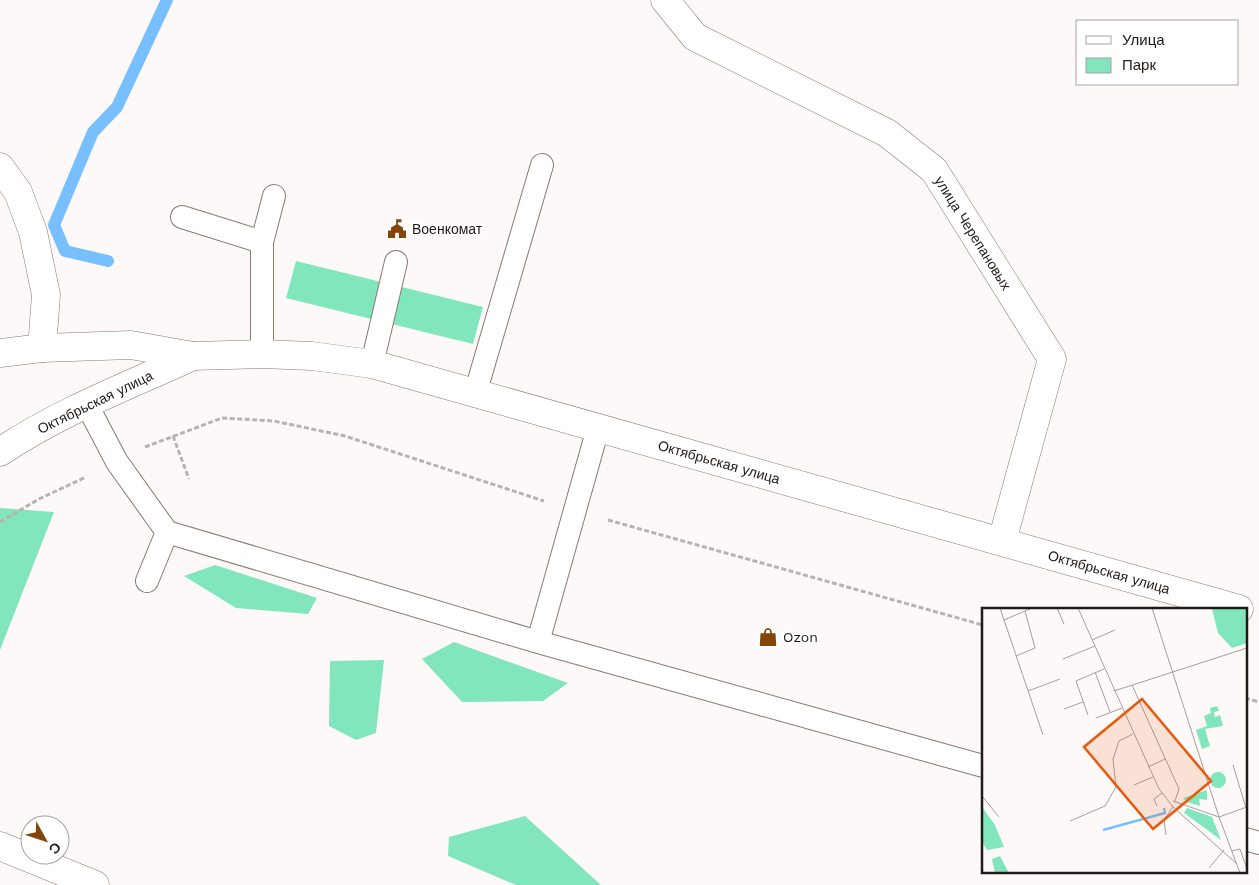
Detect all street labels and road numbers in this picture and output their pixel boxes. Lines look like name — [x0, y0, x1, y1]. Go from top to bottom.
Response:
street label: улица Черепановых — [931, 173, 1015, 293]
street label: Октябрьская улица — [35, 367, 155, 437]
street label: Октябрьская улица — [656, 437, 782, 487]
street label: Октябрьская улица — [1046, 547, 1172, 597]

